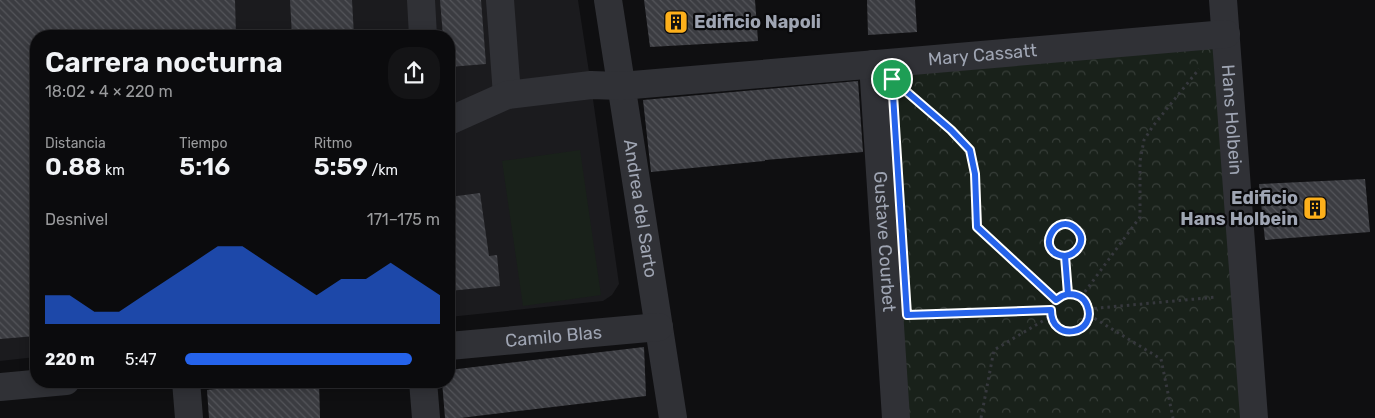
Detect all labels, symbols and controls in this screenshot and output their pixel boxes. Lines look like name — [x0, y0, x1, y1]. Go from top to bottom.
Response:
building icon: Edificio Napoli — [663, 9, 689, 35]
place label: Edificio Napoli — [694, 11, 821, 33]
street label: Mary Cassatt — [927, 39, 1038, 71]
text: Carrera nocturna — [45, 46, 283, 79]
button: share — [388, 47, 440, 99]
pin — [871, 58, 913, 100]
street label: Hans Holbein — [1217, 64, 1247, 176]
icon: arrive — [878, 65, 906, 93]
text: 18:02 · 4 × 220 m — [45, 82, 173, 101]
text: Distancia — [45, 135, 106, 152]
text: Tiempo — [179, 135, 227, 152]
text: Ritmo — [314, 135, 352, 152]
street label: Andrea del Sarto — [619, 138, 662, 279]
text: 0.88 — [45, 152, 102, 181]
text: 5:16 — [179, 152, 230, 181]
text: 5:59 — [314, 152, 368, 181]
text: km — [102, 162, 125, 179]
text: /km — [368, 162, 398, 179]
street label: Gustave Courbet — [869, 171, 900, 313]
place label: Edificio Hans Holbein — [1180, 187, 1298, 230]
building icon: Edificio Hans Holbein — [1302, 195, 1328, 221]
text: Desnivel — [45, 210, 108, 229]
text: 171–175 m — [367, 210, 440, 229]
street label: Camilo Blas — [504, 321, 603, 352]
text: 220 m — [45, 350, 95, 369]
text: 5:47 — [125, 350, 156, 369]

